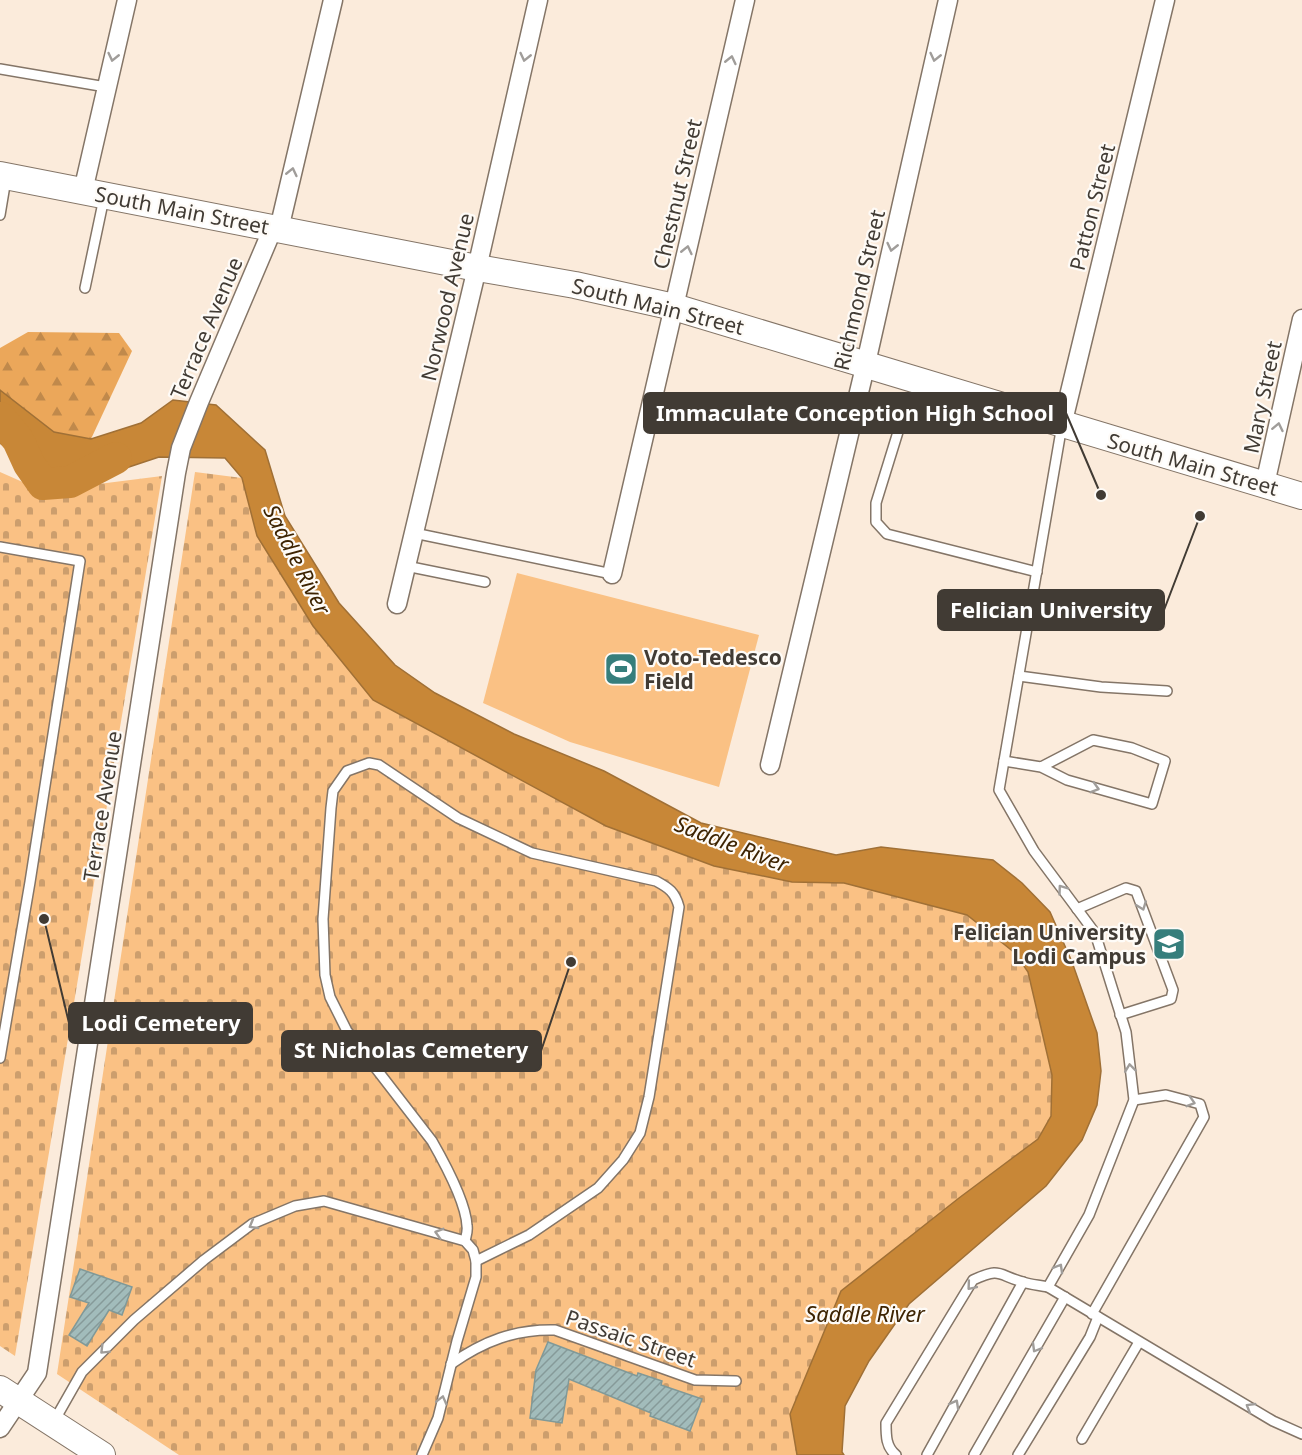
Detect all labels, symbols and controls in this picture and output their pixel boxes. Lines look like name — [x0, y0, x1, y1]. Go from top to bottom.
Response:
one-way arrow — [108, 52, 121, 62]
one-way arrow — [519, 52, 532, 62]
one-way arrow — [929, 52, 942, 62]
one-way arrow — [724, 55, 737, 65]
street label: Chestnut Street — [646, 116, 708, 272]
street label: Patton Street — [1063, 140, 1121, 273]
one-way arrow — [285, 168, 298, 178]
street label: South Main Street — [93, 179, 272, 241]
street label: Richmond Street — [827, 207, 891, 373]
street label: Norwood Avenue — [414, 210, 480, 384]
one-way arrow — [886, 242, 899, 252]
one-way arrow — [680, 245, 693, 255]
street label: Terrace Avenue — [163, 253, 249, 403]
street label: South Main Street — [569, 271, 747, 341]
street label: Mary Street — [1236, 338, 1288, 456]
callout: Immaculate Conception High School — [644, 393, 1066, 433]
text: Immaculate Conception High School — [656, 397, 1054, 427]
one-way arrow — [1271, 423, 1284, 433]
street label: South Main Street — [1104, 426, 1282, 502]
water label: Saddle River — [257, 499, 339, 620]
callout: Felician University — [938, 590, 1164, 630]
text: Felician University — [950, 594, 1153, 624]
place label: Voto-Tedesco Field — [644, 643, 782, 695]
sports icon: Voto-Tedesco Field — [603, 651, 639, 687]
street label: Terrace Avenue — [76, 729, 128, 883]
one-way arrow — [1089, 781, 1100, 793]
water label: Saddle River — [671, 808, 794, 879]
one-way arrow — [1058, 884, 1069, 895]
one-way arrow — [1135, 899, 1147, 910]
place label: Felician University Lodi Campus — [953, 918, 1146, 970]
school or university icon: Felician University Lodi Campus — [1151, 926, 1187, 962]
callout: Lodi Cemetery — [69, 1003, 252, 1043]
text: Lodi Cemetery — [81, 1007, 241, 1037]
callout: St Nicholas Cemetery — [282, 1031, 541, 1071]
text: St Nicholas Cemetery — [294, 1034, 529, 1064]
one-way arrow — [1124, 1064, 1137, 1073]
one-way arrow — [1185, 1095, 1195, 1107]
one-way arrow — [249, 1218, 259, 1230]
one-way arrow — [434, 1228, 444, 1241]
one-way arrow — [1052, 1264, 1063, 1274]
one-way arrow — [968, 1279, 979, 1290]
water label: Saddle River — [805, 1298, 926, 1328]
street label: Passaic Street — [562, 1303, 700, 1374]
one-way arrow — [1031, 1342, 1043, 1352]
one-way arrow — [100, 1343, 111, 1354]
one-way arrow — [435, 1395, 448, 1405]
one-way arrow — [948, 1400, 959, 1410]
one-way arrow — [1246, 1403, 1256, 1415]

